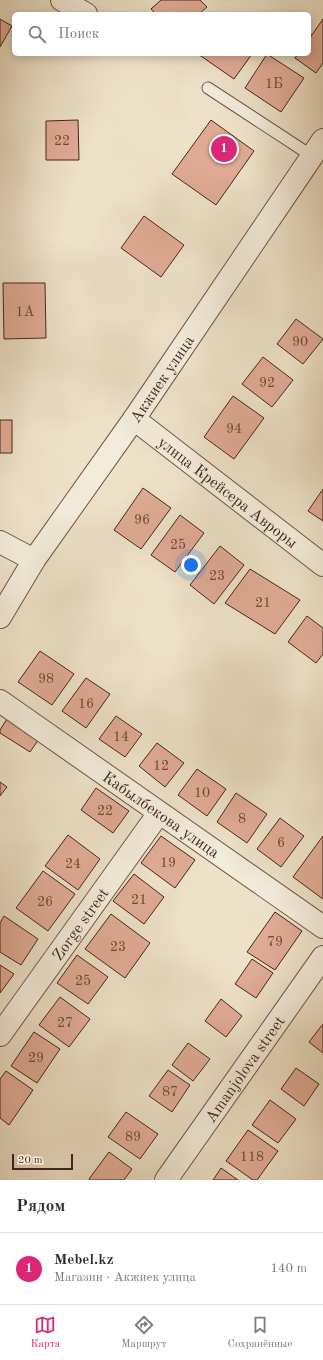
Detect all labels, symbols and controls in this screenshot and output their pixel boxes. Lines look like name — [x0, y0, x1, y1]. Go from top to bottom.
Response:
search box — [12, 12, 311, 56]
icon: search — [26, 23, 48, 45]
text: Поиск — [58, 27, 99, 42]
house number: 1Б — [265, 77, 283, 91]
house number: 22 — [54, 134, 70, 148]
pin: 1 — [211, 134, 237, 164]
house number: 1А — [16, 305, 35, 319]
street label: Акжиек улица — [128, 333, 198, 426]
house number: 90 — [292, 335, 308, 349]
house number: 92 — [259, 376, 275, 390]
house number: 94 — [226, 422, 242, 436]
street label: улица Крейсера Авроры — [154, 435, 300, 552]
house number: 96 — [134, 513, 150, 527]
house number: 25 — [170, 538, 186, 552]
your location — [181, 555, 201, 575]
house number: 23 — [209, 569, 225, 583]
house number: 21 — [255, 596, 271, 610]
house number: 98 — [38, 672, 54, 686]
house number: 16 — [78, 697, 94, 711]
house number: 14 — [113, 730, 129, 744]
house number: 12 — [153, 759, 169, 773]
street label: Кабылбекова улица — [99, 769, 222, 862]
house number: 10 — [194, 786, 210, 800]
house number: 22 — [97, 804, 113, 818]
house number: 8 — [238, 812, 246, 826]
house number: 6 — [277, 836, 285, 850]
house number: 19 — [160, 856, 176, 870]
house number: 24 — [65, 857, 81, 871]
street label: Zorge street — [50, 885, 113, 964]
house number: 21 — [131, 893, 147, 907]
house number: 26 — [37, 895, 53, 909]
house number: 79 — [267, 935, 283, 949]
house number: 23 — [110, 940, 126, 954]
house number: 25 — [75, 974, 91, 988]
street label: Amanjolova street — [203, 1014, 289, 1126]
house number: 27 — [57, 1016, 73, 1030]
house number: 29 — [28, 1051, 44, 1065]
house number: 87 — [162, 1085, 178, 1099]
house number: 89 — [125, 1130, 141, 1144]
house number: 118 — [240, 1150, 264, 1164]
scale bar — [12, 1152, 73, 1171]
text: 20 m — [18, 1155, 43, 1166]
text: Рядом — [16, 1198, 65, 1215]
text: Mebel.kz — [54, 1253, 114, 1268]
text: 1 — [25, 1262, 33, 1275]
text: 140 m — [270, 1262, 307, 1275]
text: Магазин · Акжиек улица — [54, 1271, 196, 1284]
tab: Карта — [31, 1314, 60, 1352]
tab: Маршрут — [121, 1314, 167, 1352]
tab: Сохранённые — [228, 1314, 292, 1352]

